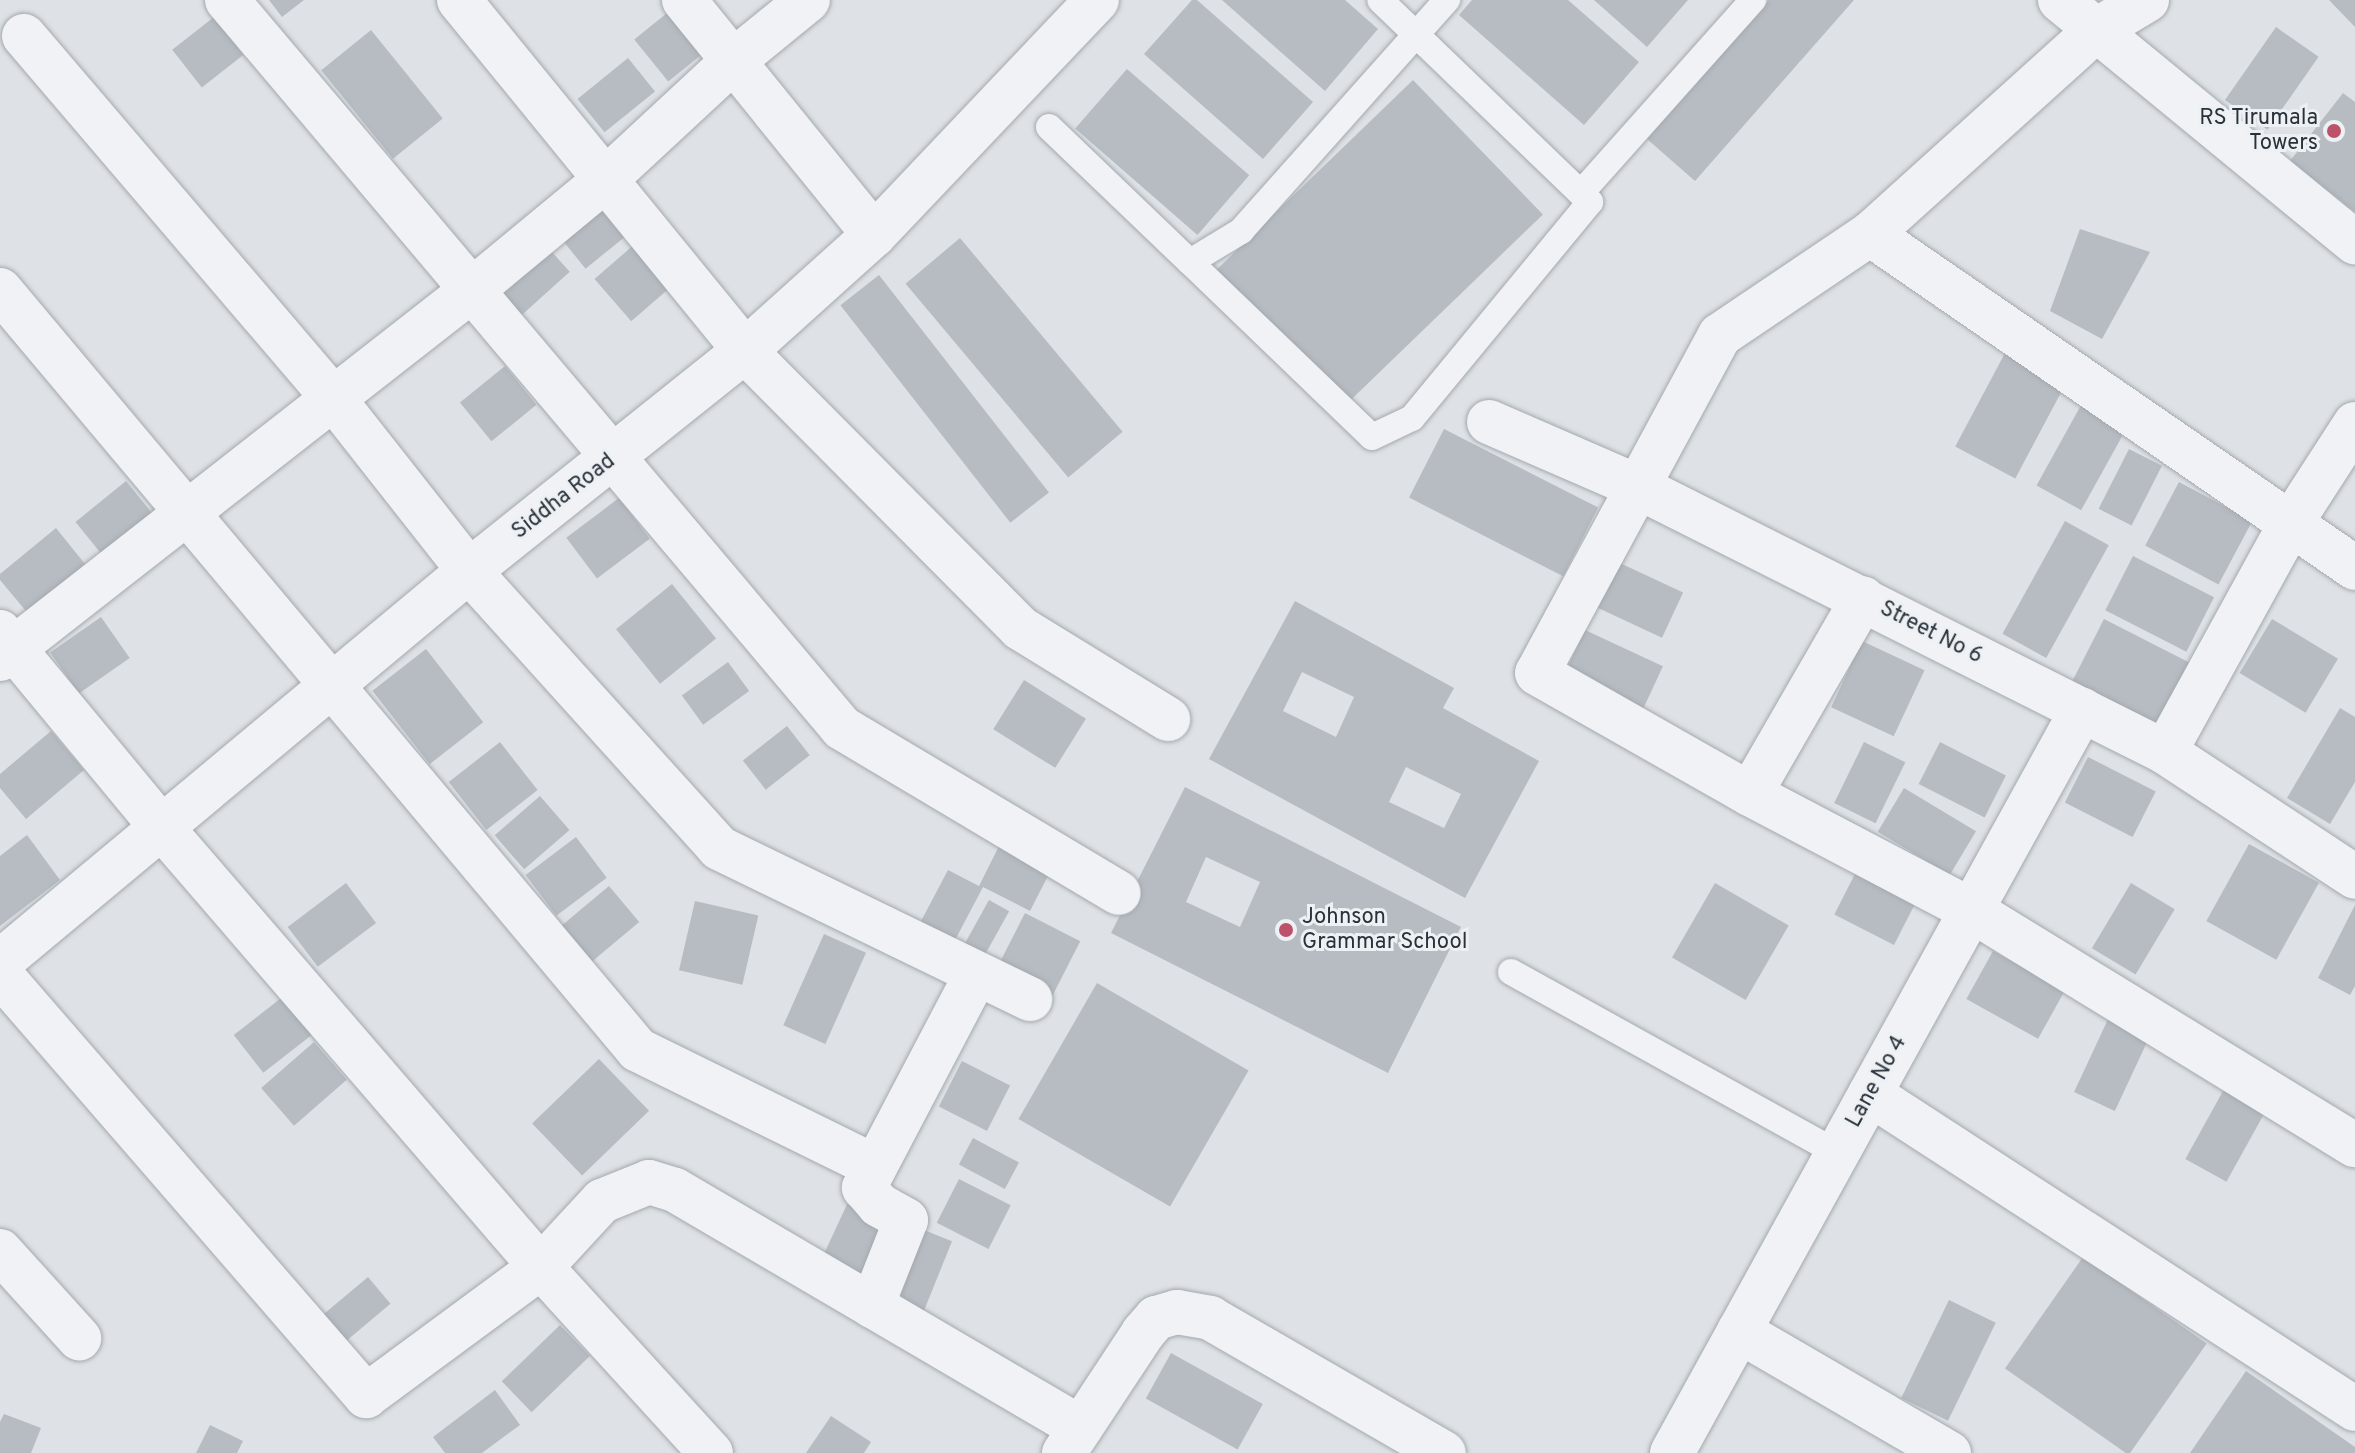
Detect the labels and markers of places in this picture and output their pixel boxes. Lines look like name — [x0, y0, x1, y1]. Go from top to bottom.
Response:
place label: RS Tirumala Towers — [2198, 105, 2318, 156]
marker: RS Tirumala Towers — [2325, 122, 2343, 140]
place label: Johnson Grammar School — [1302, 904, 1468, 956]
marker: Johnson Grammar School — [1277, 921, 1295, 939]

